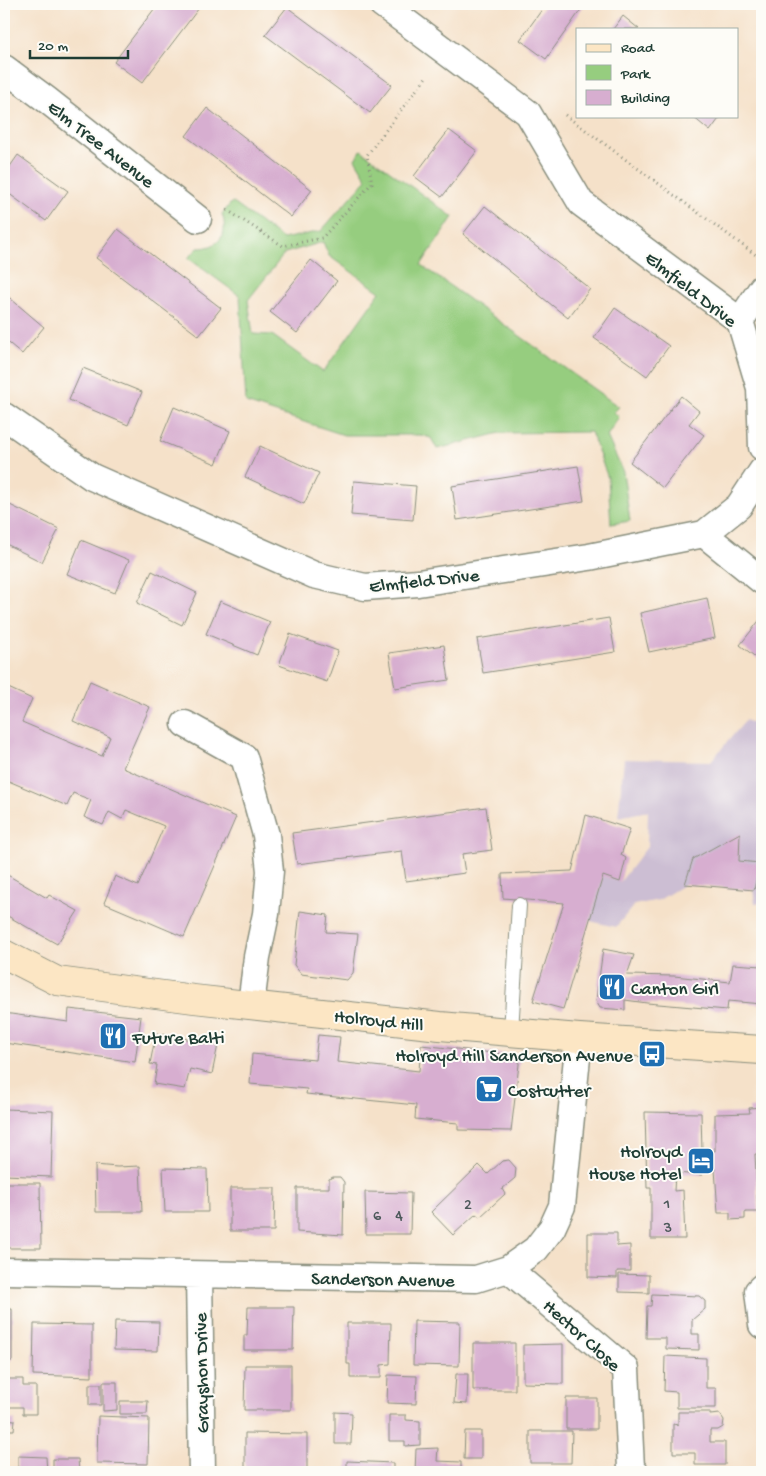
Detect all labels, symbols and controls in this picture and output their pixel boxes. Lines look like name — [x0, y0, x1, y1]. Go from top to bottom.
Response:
scale bar — [30, 28, 128, 60]
legend — [576, 28, 738, 118]
text: 20 m — [38, 38, 68, 56]
text: Road — [621, 40, 655, 58]
text: Park — [620, 66, 651, 84]
text: Building — [620, 90, 670, 108]
street label: Elm Tree Avenue — [42, 97, 158, 195]
street label: Elmfield Drive — [639, 248, 741, 334]
street label: Elmfield Drive — [368, 565, 481, 600]
restaurant icon: Canton Girl — [597, 972, 627, 1002]
place label: Canton Girl — [631, 979, 719, 1002]
street label: Holroyd Hill — [333, 1006, 424, 1039]
restaurant icon: Future Balti — [98, 1021, 128, 1051]
place label: Future Balti — [131, 1028, 225, 1051]
bus stop icon: Holroyd Hill Sanderson Avenue — [637, 1039, 667, 1069]
place label: Holroyd Hill Sanderson Avenue — [395, 1046, 633, 1069]
supermarket icon: Costcutter — [474, 1074, 504, 1104]
place label: Costcutter — [508, 1081, 593, 1104]
place label: Holroyd House Hotel — [589, 1142, 684, 1187]
hotel icon: Holroyd House Hotel — [686, 1146, 716, 1176]
house number: 1 — [663, 1196, 670, 1215]
house number: 2 — [464, 1197, 472, 1216]
house number: 6 — [373, 1208, 382, 1227]
house number: 4 — [395, 1208, 403, 1227]
house number: 3 — [663, 1220, 672, 1239]
street label: Sanderson Avenue — [311, 1269, 455, 1294]
street label: Hector Close — [537, 1296, 625, 1378]
street label: Grayshon Drive — [191, 1312, 216, 1433]

